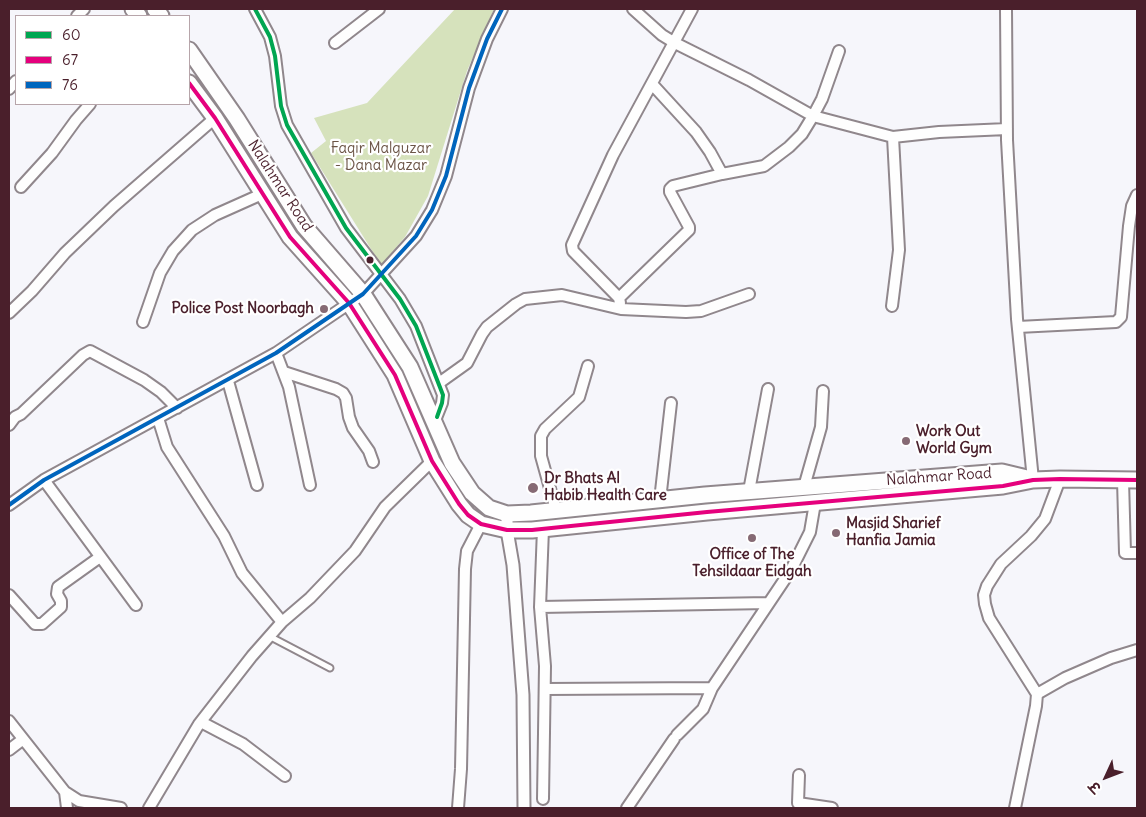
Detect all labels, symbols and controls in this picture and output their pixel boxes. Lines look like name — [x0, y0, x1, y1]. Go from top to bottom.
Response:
legend — [15, 15, 190, 105]
text: 60 — [62, 25, 81, 44]
text: 67 — [62, 50, 78, 69]
text: 76 — [62, 75, 78, 94]
street label: Nalahmar Road — [244, 137, 316, 235]
park label: Faqir Malguzar - Dana Mazar — [331, 140, 431, 175]
unlabelled marker — [365, 255, 375, 265]
place label: Police Post Noorbagh — [172, 300, 314, 318]
marker: Police Post Noorbagh — [318, 303, 330, 315]
place label: Work Out World Gym — [916, 423, 992, 458]
marker: Work Out World Gym — [900, 435, 912, 447]
street label: Nalahmar Road — [886, 464, 992, 490]
place label: Dr Bhats Al Habib Health Care — [544, 470, 667, 505]
marker: Dr Bhats Al Habib Health Care — [526, 481, 540, 495]
place label: Masjid Sharief Hanfia Jamia — [846, 515, 941, 550]
marker: Masjid Sharief Hanfia Jamia — [830, 527, 842, 539]
marker: Office of The Tehsildaar Eidgah — [746, 532, 758, 544]
place label: Office of The Tehsildaar Eidgah — [692, 546, 812, 581]
north arrow — [1081, 752, 1131, 802]
text: उ — [1085, 778, 1105, 797]

